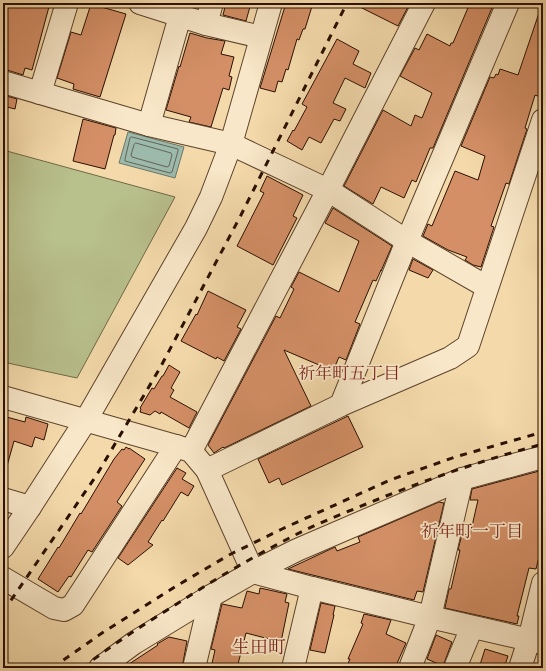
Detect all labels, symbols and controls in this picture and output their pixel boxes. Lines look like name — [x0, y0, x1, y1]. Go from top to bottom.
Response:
district label: 祈年町五丁目 — [298, 363, 400, 384]
district label: 祈年町一丁目 — [421, 521, 523, 542]
district label: 生田町 — [232, 636, 286, 658]

